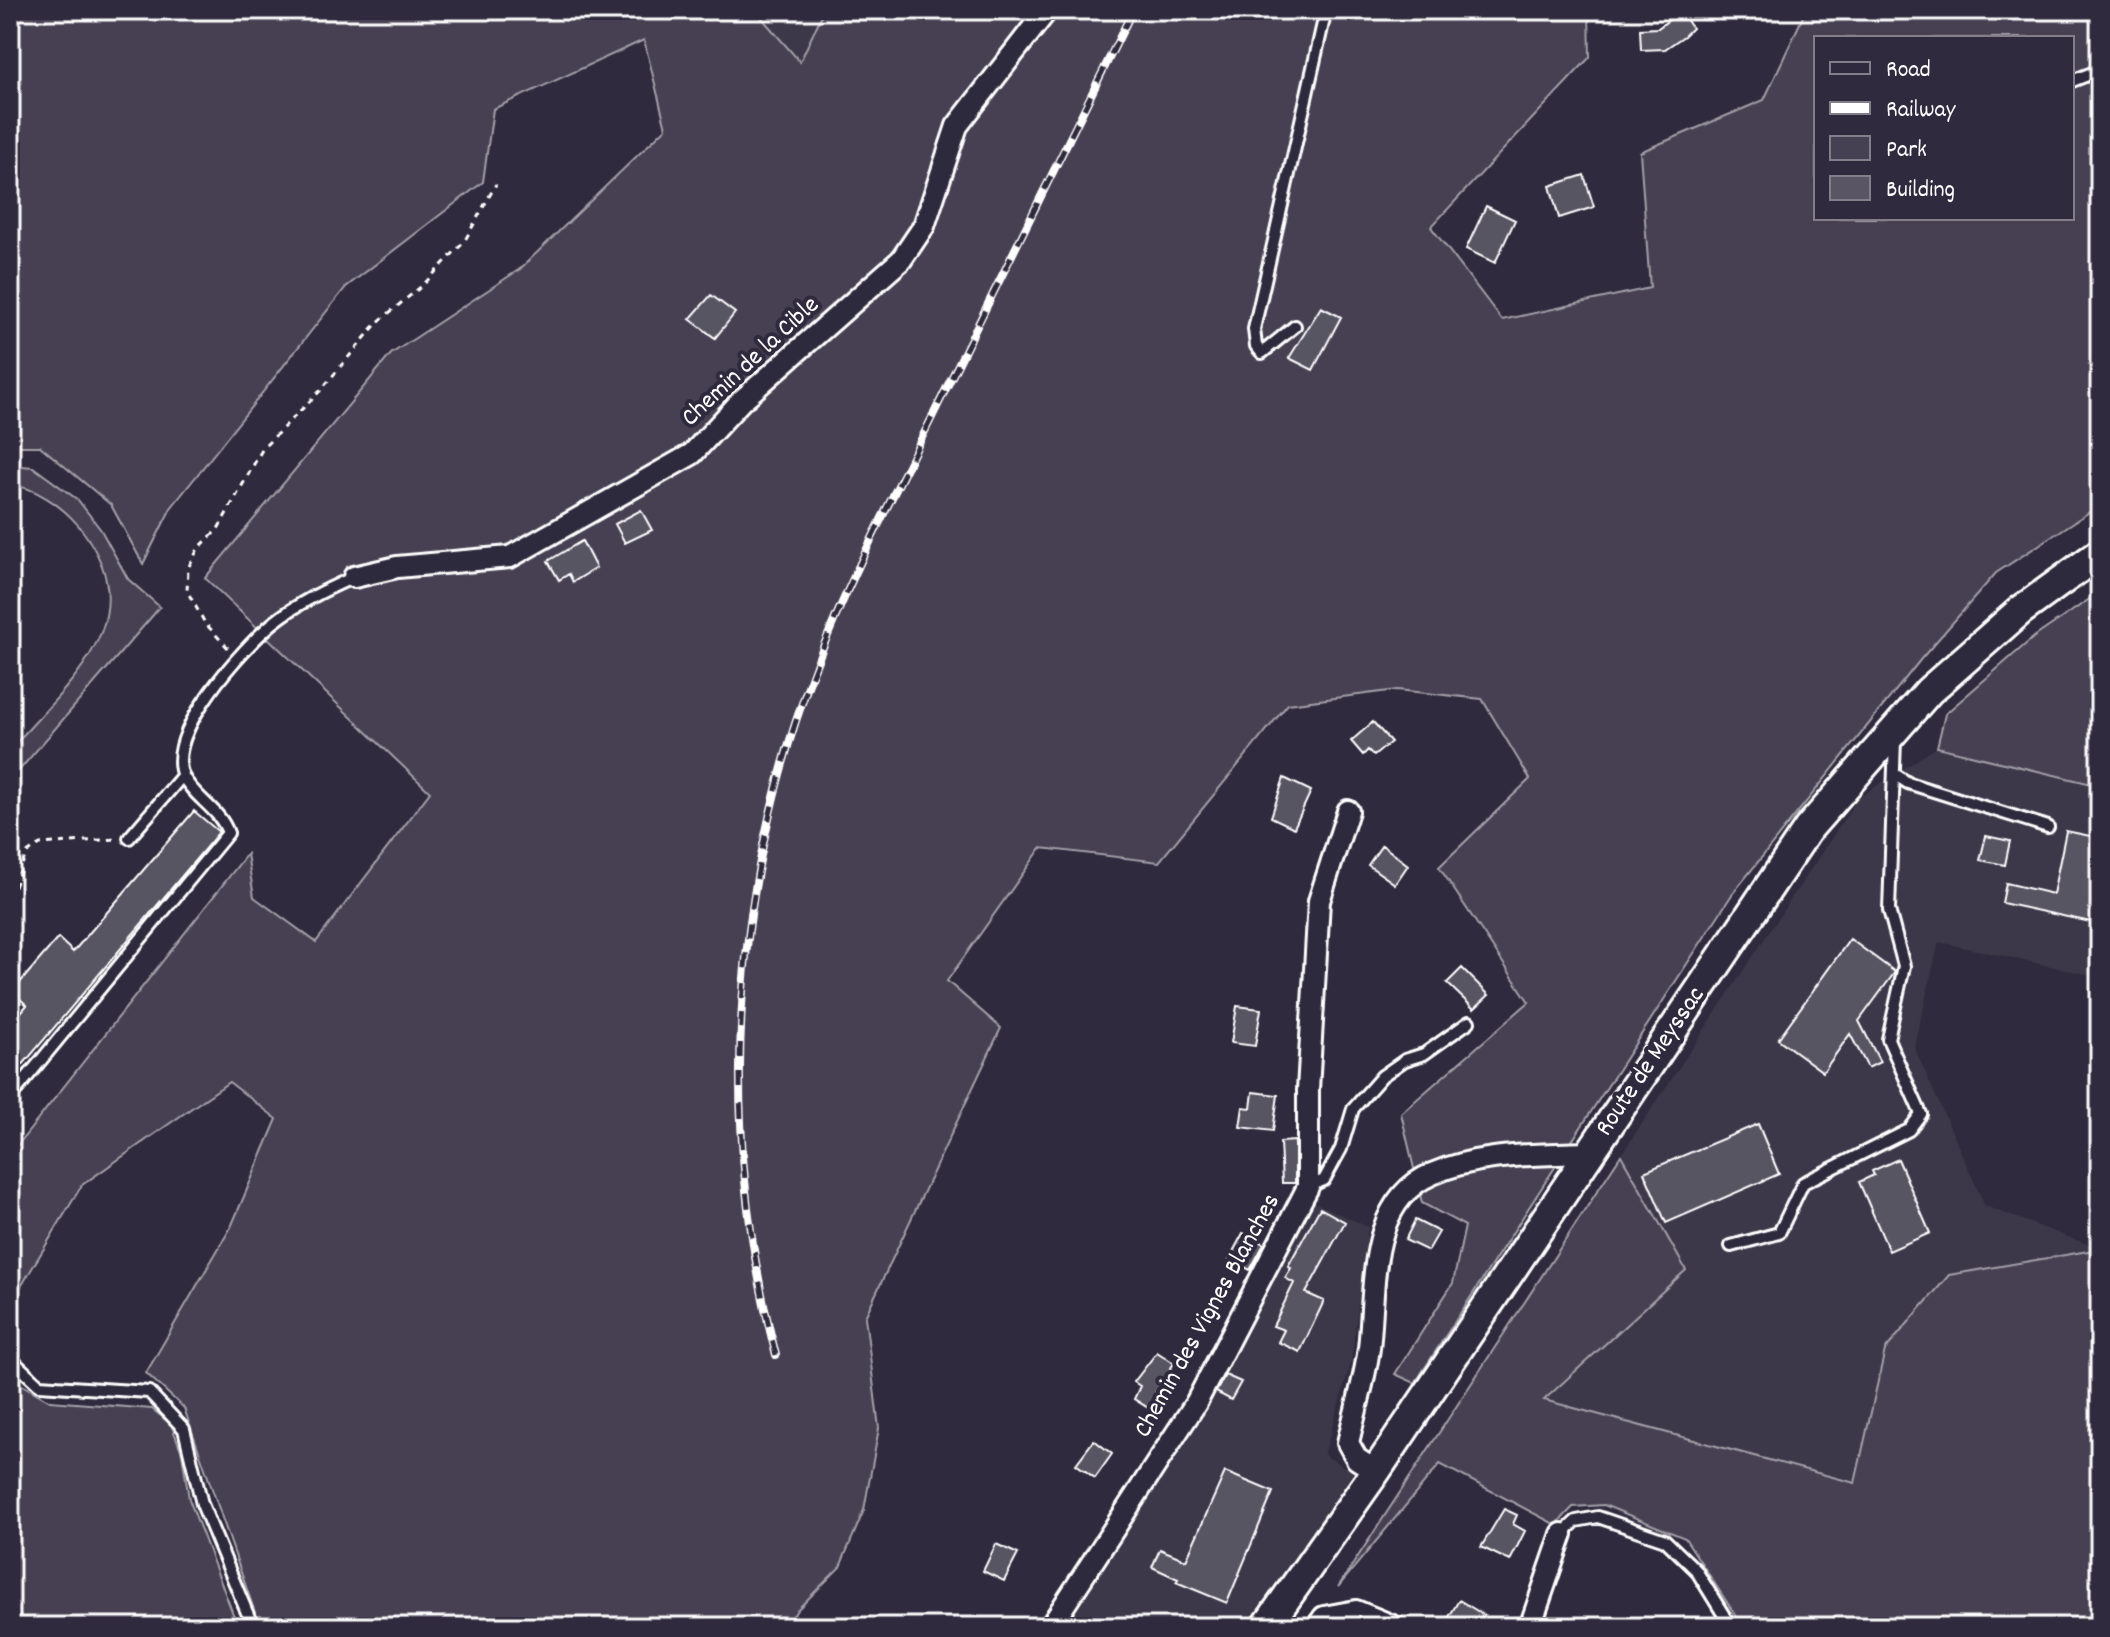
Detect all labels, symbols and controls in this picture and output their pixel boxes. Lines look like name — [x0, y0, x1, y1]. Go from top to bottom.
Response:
legend — [1814, 36, 2074, 220]
text: Road — [1886, 54, 1931, 88]
text: Railway — [1886, 94, 1957, 128]
text: Park — [1886, 134, 1927, 168]
text: Building — [1886, 174, 1955, 208]
street label: Chemin de la Cible — [674, 288, 828, 436]
street label: Route de Meyssac — [1587, 980, 1715, 1144]
street label: Chemin des Vignes Blanches — [1125, 1187, 1291, 1445]

